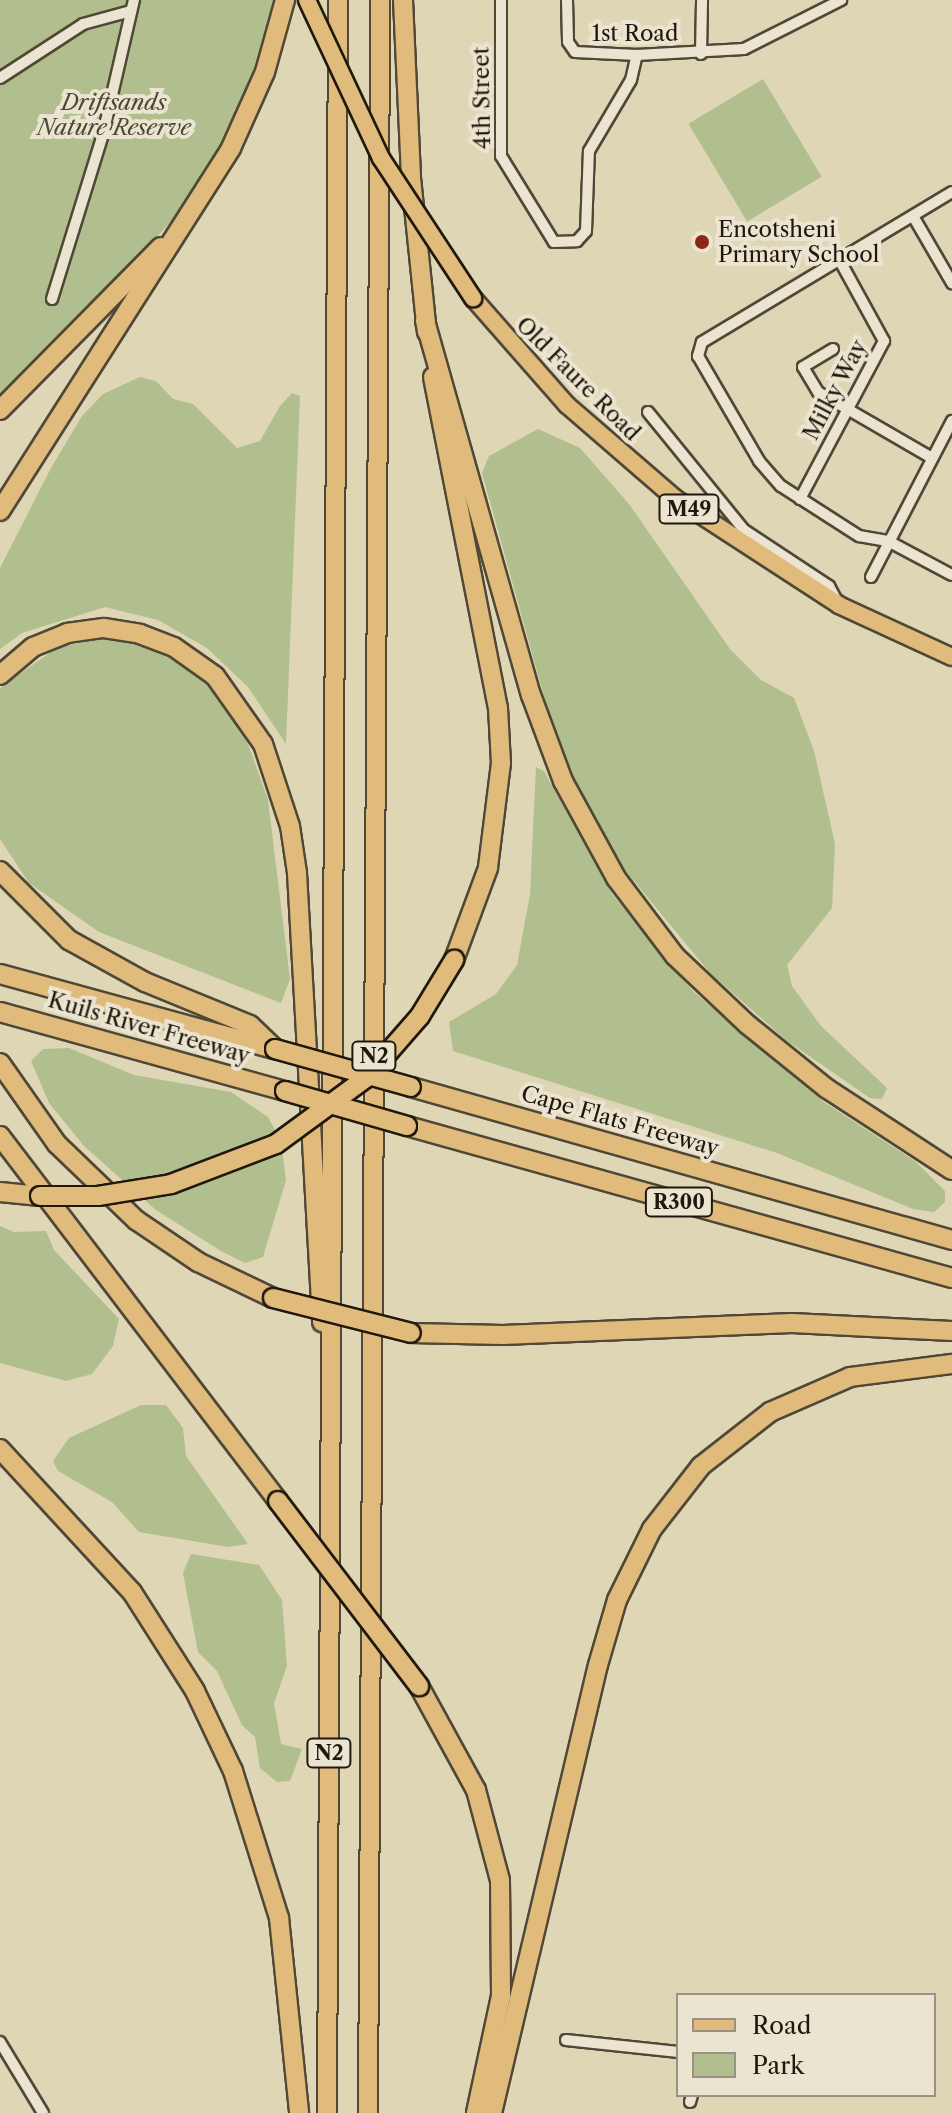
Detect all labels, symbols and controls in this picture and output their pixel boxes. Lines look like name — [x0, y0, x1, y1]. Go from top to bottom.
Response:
street label: 1st Road — [592, 21, 678, 47]
street label: 4th Street — [468, 47, 496, 149]
park label: Driftsands Nature Reserve — [37, 89, 191, 140]
place label: Encotsheni Primary School — [718, 216, 880, 268]
marker: Encotsheni Primary School — [693, 233, 711, 251]
street label: Old Faure Road — [511, 312, 645, 446]
street label: Milky Way — [797, 335, 873, 445]
road number: M49 — [657, 493, 721, 525]
street label: Kuils River Freeway — [45, 987, 253, 1069]
road number: N2 — [350, 1040, 398, 1072]
street label: Cape Flats Freeway — [518, 1080, 722, 1162]
road number: R300 — [643, 1186, 715, 1218]
road number: N2 — [305, 1737, 353, 1769]
legend — [676, 1993, 936, 2097]
text: Road — [752, 2011, 811, 2040]
text: Park — [752, 2051, 804, 2080]

